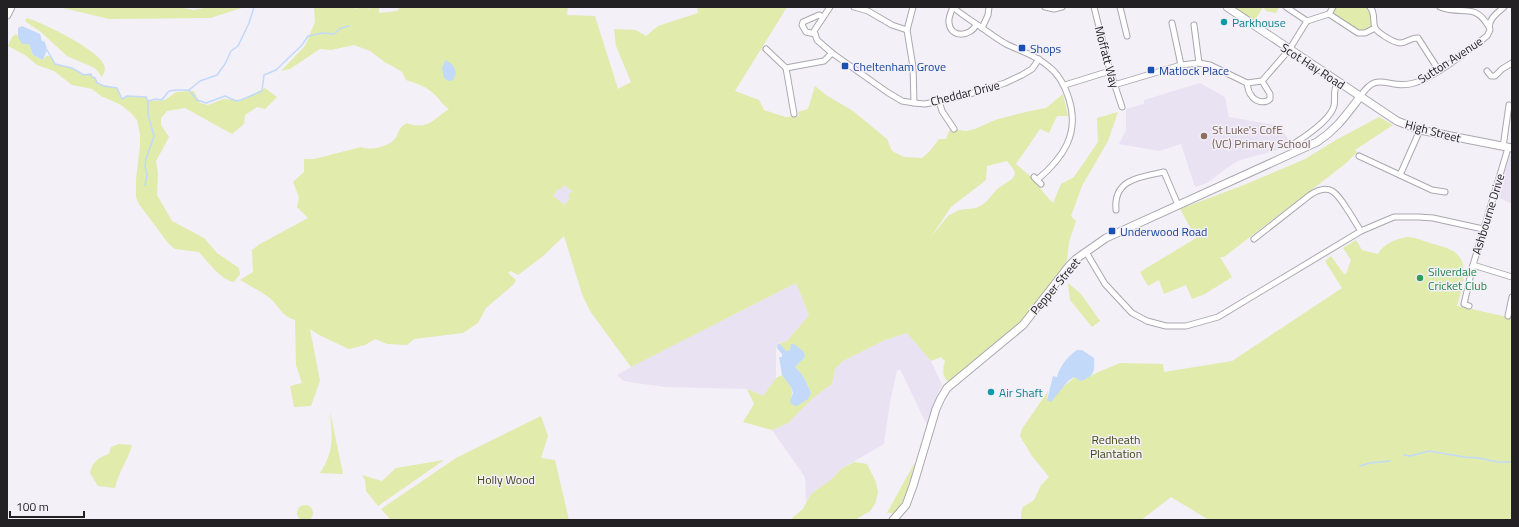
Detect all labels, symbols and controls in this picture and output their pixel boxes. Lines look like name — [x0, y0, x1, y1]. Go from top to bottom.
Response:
place label: Parkhouse — [1232, 13, 1286, 32]
marker: Parkhouse — [1219, 17, 1229, 27]
street label: Moffatt Way — [1090, 24, 1124, 90]
street label: Sutton Avenue — [1414, 32, 1486, 88]
street label: Scot Hay Road — [1277, 38, 1349, 94]
place label: Shops — [1030, 39, 1062, 58]
marker: Shops — [1017, 43, 1027, 53]
place label: Cheltenham Grove — [853, 57, 946, 76]
marker: Cheltenham Grove — [840, 61, 850, 71]
place label: Matlock Place — [1159, 61, 1229, 80]
marker: Matlock Place — [1146, 65, 1156, 75]
street label: Cheddar Drive — [928, 75, 1002, 111]
street label: High Street — [1403, 114, 1464, 148]
place label: St Luke's CofE (VC) Primary School — [1212, 120, 1311, 153]
marker: St Luke's CofE (VC) Primary School — [1199, 131, 1209, 141]
street label: Ashbourne Drive — [1467, 171, 1509, 257]
place label: Underwood Road — [1120, 222, 1207, 241]
marker: Underwood Road — [1107, 226, 1117, 236]
street label: Pepper Street — [1025, 253, 1085, 319]
place label: Silverdale Cricket Club — [1428, 262, 1487, 295]
marker: Silverdale Cricket Club — [1415, 273, 1425, 283]
place label: Air Shaft — [999, 383, 1044, 402]
marker: Air Shaft — [986, 387, 996, 397]
park label: Redheath Plantation — [1090, 430, 1142, 463]
park label: Holly Wood — [477, 470, 535, 489]
scale bar — [10, 493, 84, 519]
text: 100 m — [16, 497, 49, 516]

